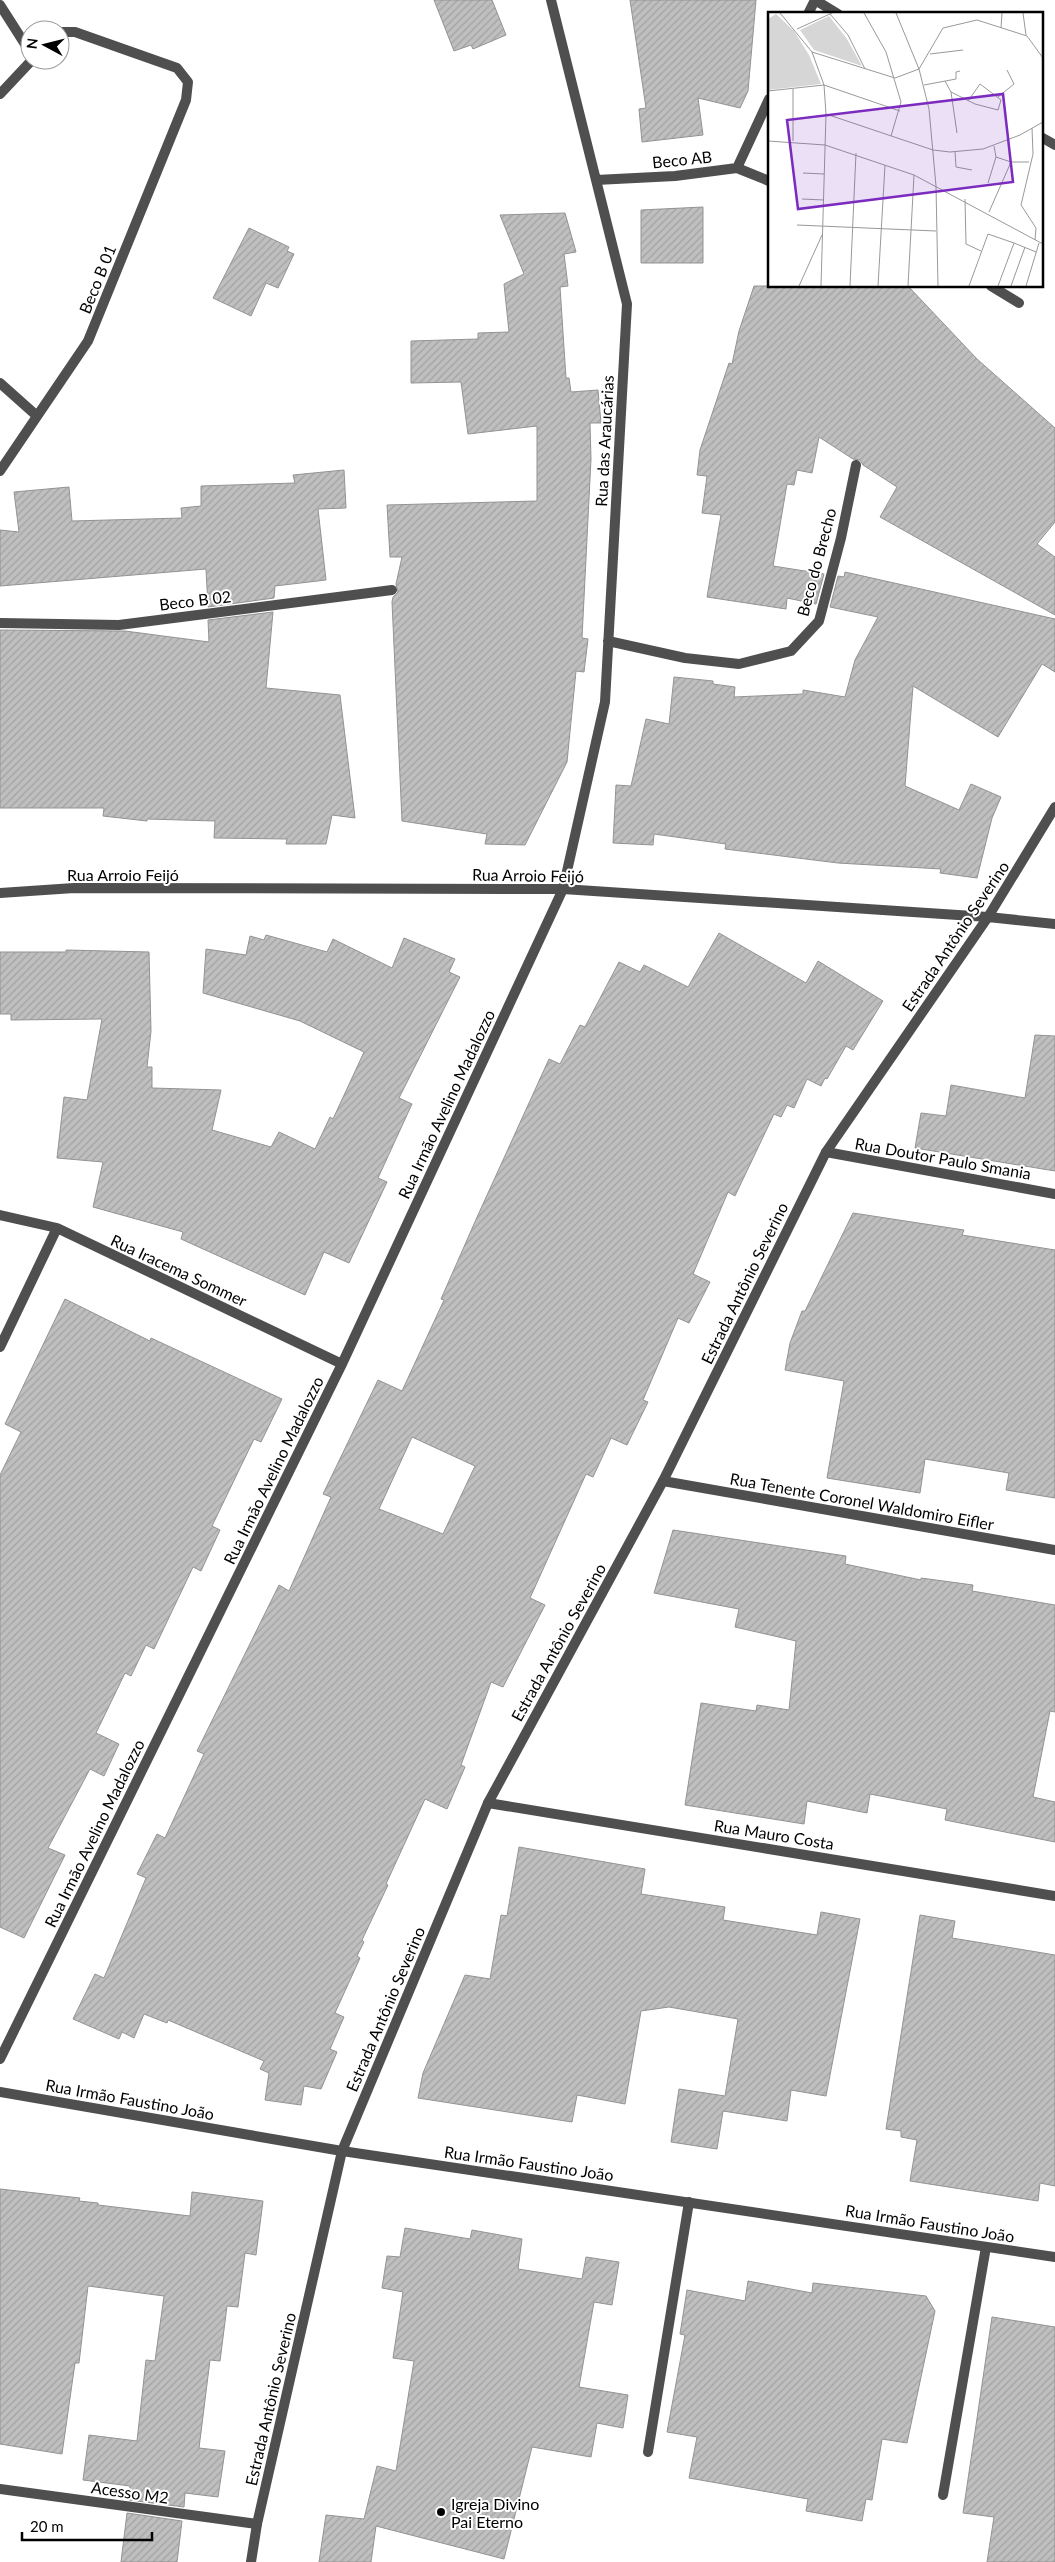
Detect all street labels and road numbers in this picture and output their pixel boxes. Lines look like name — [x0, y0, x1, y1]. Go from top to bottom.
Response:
street label: Beco AB — [651, 146, 713, 172]
street label: Beco B 01 — [75, 242, 119, 316]
street label: Rua das Araucárias — [591, 375, 617, 507]
street label: Beco do Brecho — [792, 506, 840, 618]
street label: Beco B 02 — [158, 586, 232, 614]
street label: Estrada Antônio Severino — [898, 857, 1012, 1015]
street label: Rua Arroio Feijó — [67, 865, 179, 884]
street label: Rua Arroio Feijó — [472, 865, 584, 885]
street label: Rua Irmão Avelino Madalozzo — [394, 1006, 498, 1202]
street label: Rua Doutor Paulo Smania — [853, 1133, 1033, 1183]
street label: Estrada Antônio Severino — [697, 1199, 791, 1367]
street label: Rua Iracema Sommer — [108, 1230, 250, 1310]
street label: Rua Irmão Avelino Madalozzo — [219, 1373, 327, 1567]
street label: Rua Tenente Coronel Waldomiro Eifler — [729, 1468, 996, 1534]
street label: Estrada Antônio Severino — [507, 1560, 609, 1724]
street label: Rua Irmão Avelino Madalozzo — [40, 1736, 148, 1930]
street label: Rua Mauro Costa — [713, 1815, 835, 1853]
street label: Estrada Antônio Severino — [342, 1924, 428, 2094]
street label: Rua Irmão Faustino João — [44, 2075, 216, 2123]
street label: Rua Irmão Faustino João — [443, 2142, 615, 2184]
street label: Rua Irmão Faustino João — [844, 2200, 1016, 2246]
street label: Estrada Antônio Severino — [241, 2311, 299, 2487]
street label: Acesso M2 — [90, 2477, 170, 2507]

